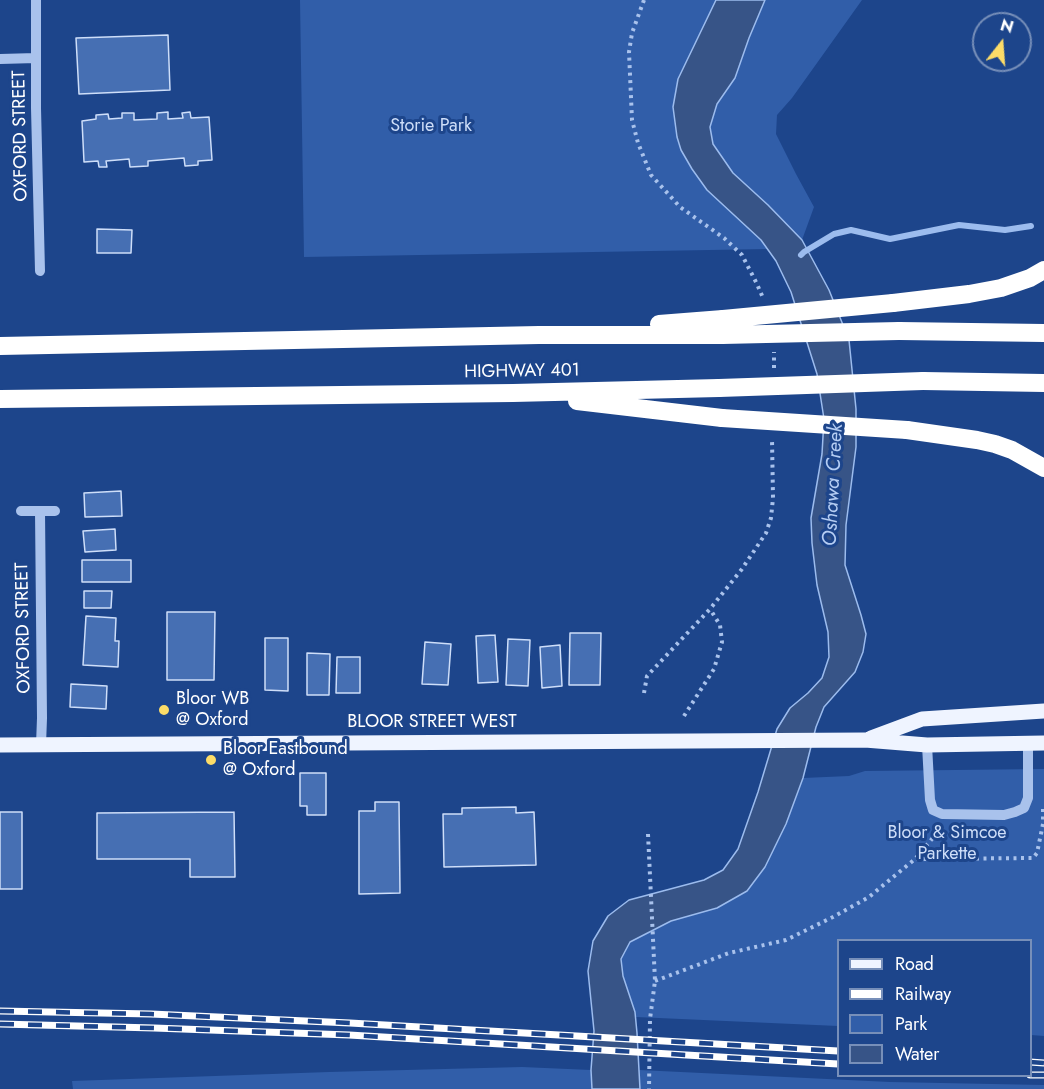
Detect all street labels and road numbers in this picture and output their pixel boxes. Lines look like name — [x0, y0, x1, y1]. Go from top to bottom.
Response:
street label: OXFORD STREET — [9, 70, 33, 202]
street label: HIGHWAY 401 — [464, 360, 580, 384]
street label: OXFORD STREET — [12, 562, 36, 694]
street label: BLOOR STREET WEST — [347, 712, 517, 734]

